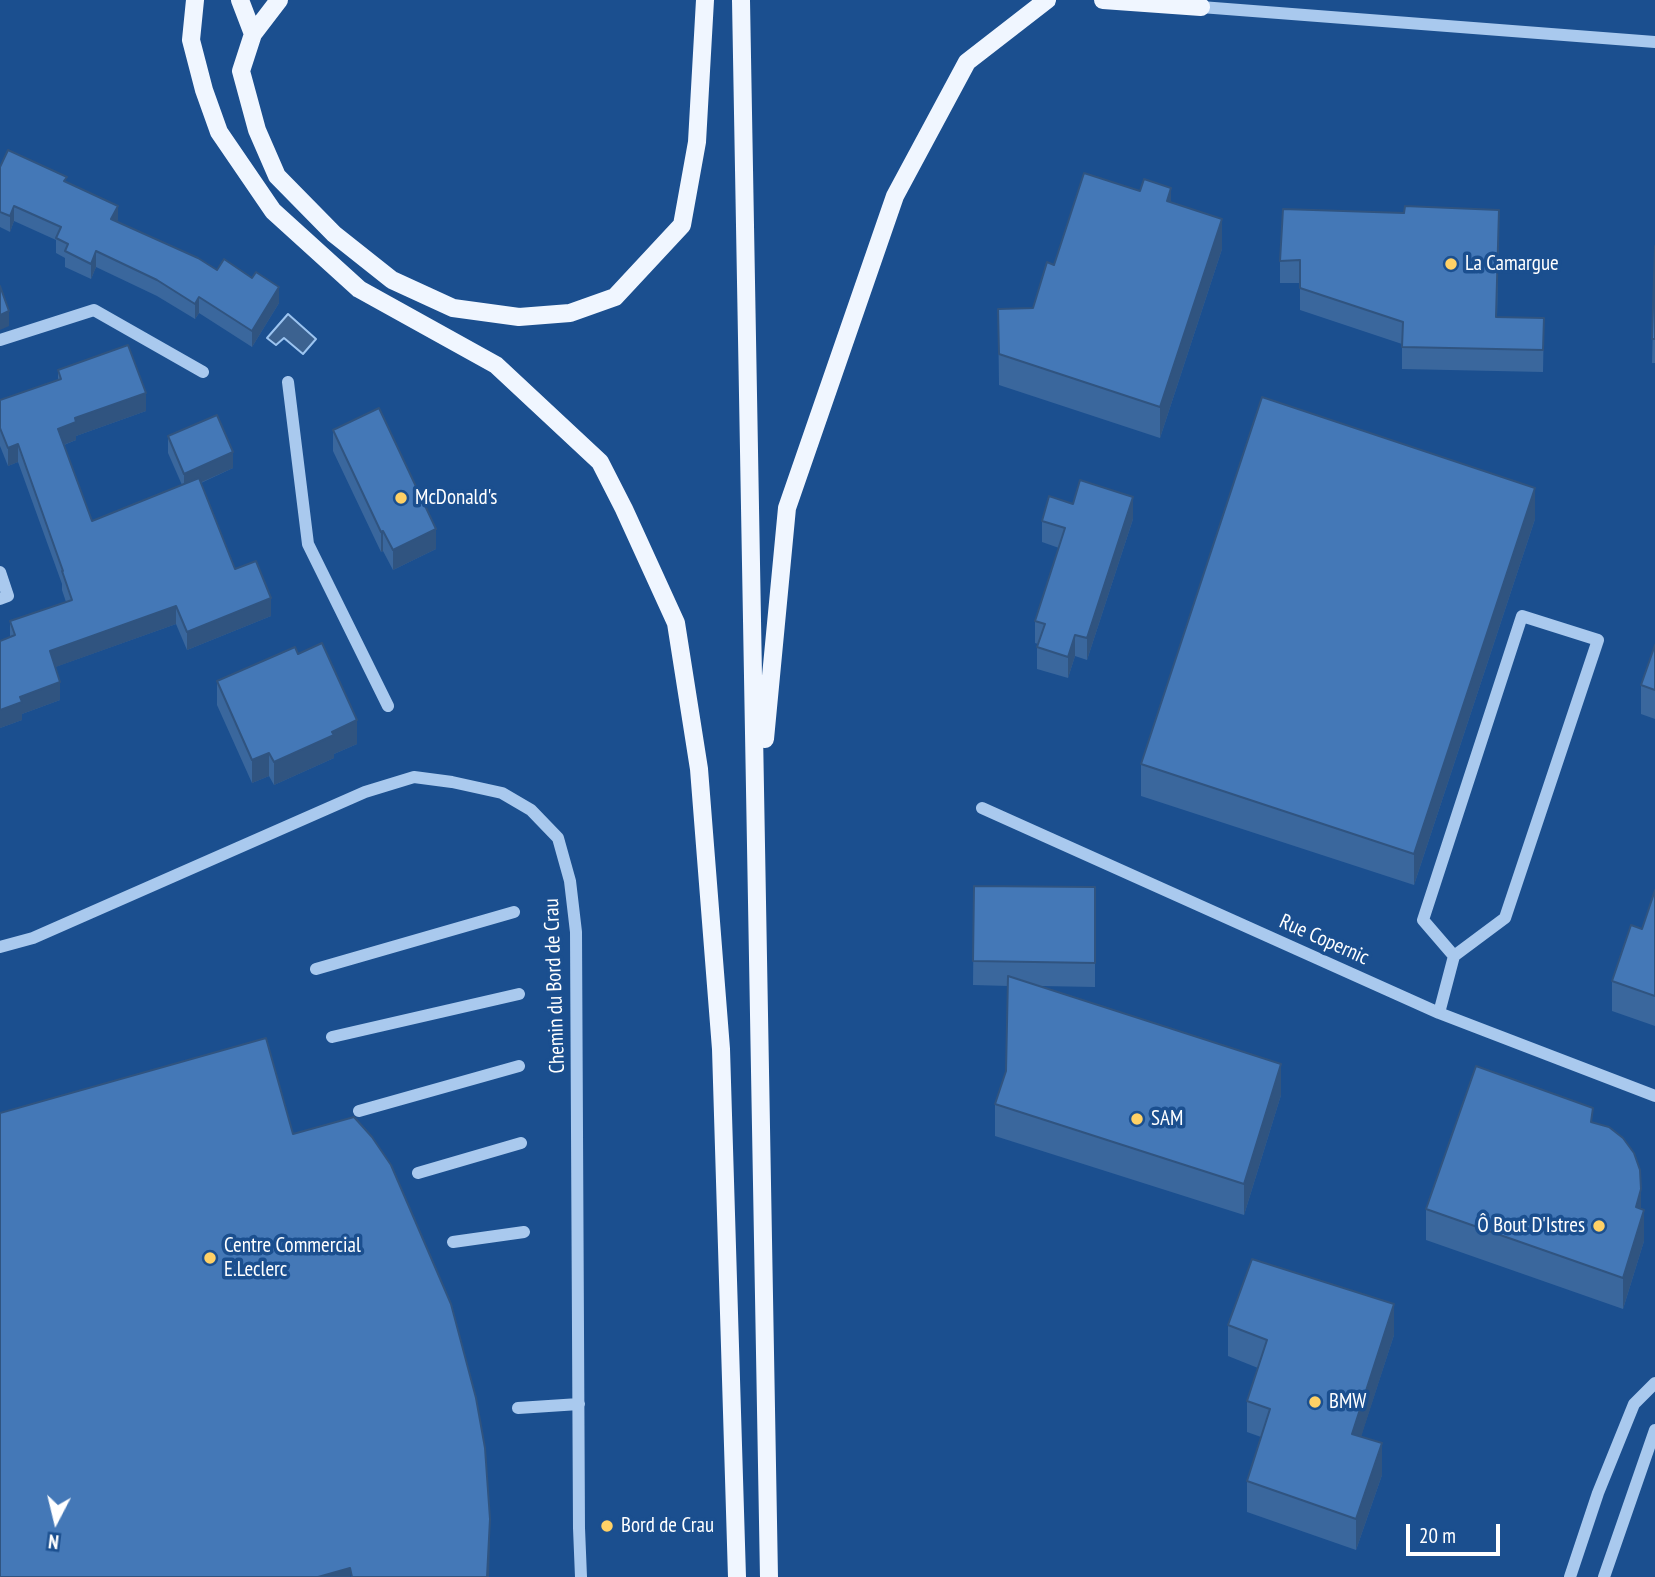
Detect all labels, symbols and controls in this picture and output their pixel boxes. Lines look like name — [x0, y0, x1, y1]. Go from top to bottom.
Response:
place label: La Camargue — [1465, 251, 1559, 277]
marker: La Camargue — [1443, 256, 1459, 272]
place label: McDonald's — [415, 485, 497, 511]
marker: McDonald's — [393, 490, 409, 506]
street label: Chemin du Bord de Crau — [539, 898, 571, 1074]
street label: Rue Copernic — [1275, 909, 1373, 971]
place label: SAM — [1151, 1106, 1183, 1132]
marker: SAM — [1129, 1111, 1145, 1127]
place label: Ô Bout D'Istres — [1477, 1213, 1585, 1239]
marker: Ô Bout D'Istres — [1591, 1218, 1607, 1234]
place label: Centre Commercial E.Leclerc — [224, 1233, 361, 1283]
marker: Centre Commercial E.Leclerc — [202, 1250, 218, 1266]
place label: BMW — [1329, 1389, 1366, 1415]
marker: BMW — [1307, 1394, 1323, 1410]
north arrow — [21, 1486, 91, 1556]
scale bar — [1410, 1510, 1504, 1554]
place label: Bord de Crau — [621, 1513, 714, 1539]
marker: Bord de Crau — [599, 1518, 615, 1534]
text: 20 m — [1419, 1522, 1456, 1549]
text: N — [47, 1529, 60, 1554]

